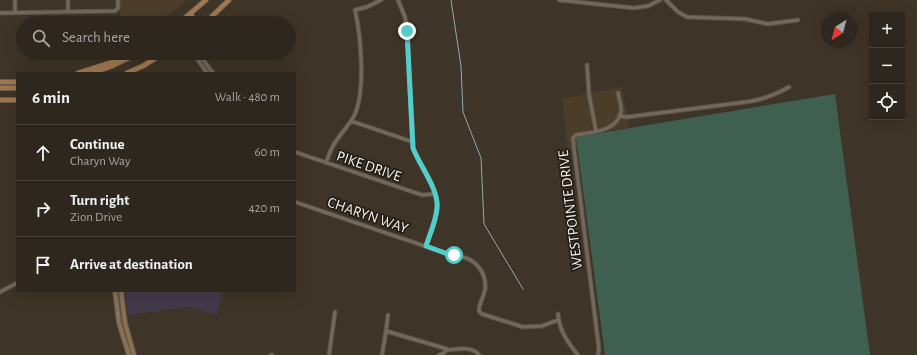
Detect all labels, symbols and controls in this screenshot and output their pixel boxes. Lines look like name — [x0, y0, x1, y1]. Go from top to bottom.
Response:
north arrow — [821, 12, 857, 48]
map controls — [869, 12, 905, 120]
button: + — [869, 12, 905, 48]
search box — [16, 16, 296, 60]
route end — [398, 22, 416, 40]
icon: search — [30, 27, 52, 49]
text: Search here — [62, 30, 130, 45]
button: − — [869, 48, 905, 84]
button: locate — [869, 84, 905, 120]
text: 6 min — [32, 89, 70, 106]
text: Walk · 480 m — [215, 91, 280, 104]
text: Continue — [70, 137, 125, 152]
icon: ahead — [32, 142, 54, 164]
text: 60 m — [254, 146, 280, 159]
street label: PIKE DRIVE — [335, 148, 403, 185]
street label: WESTPOINTE DRIVE — [556, 149, 585, 271]
text: Charyn Way — [70, 155, 130, 168]
text: Turn right — [70, 193, 129, 208]
street label: CHARYN WAY — [326, 195, 410, 236]
icon: right — [32, 198, 54, 220]
text: 420 m — [248, 202, 280, 215]
text: Zion Drive — [70, 211, 122, 224]
route start — [445, 246, 463, 264]
icon: arrive — [32, 254, 54, 276]
text: Arrive at destination — [70, 257, 193, 272]

